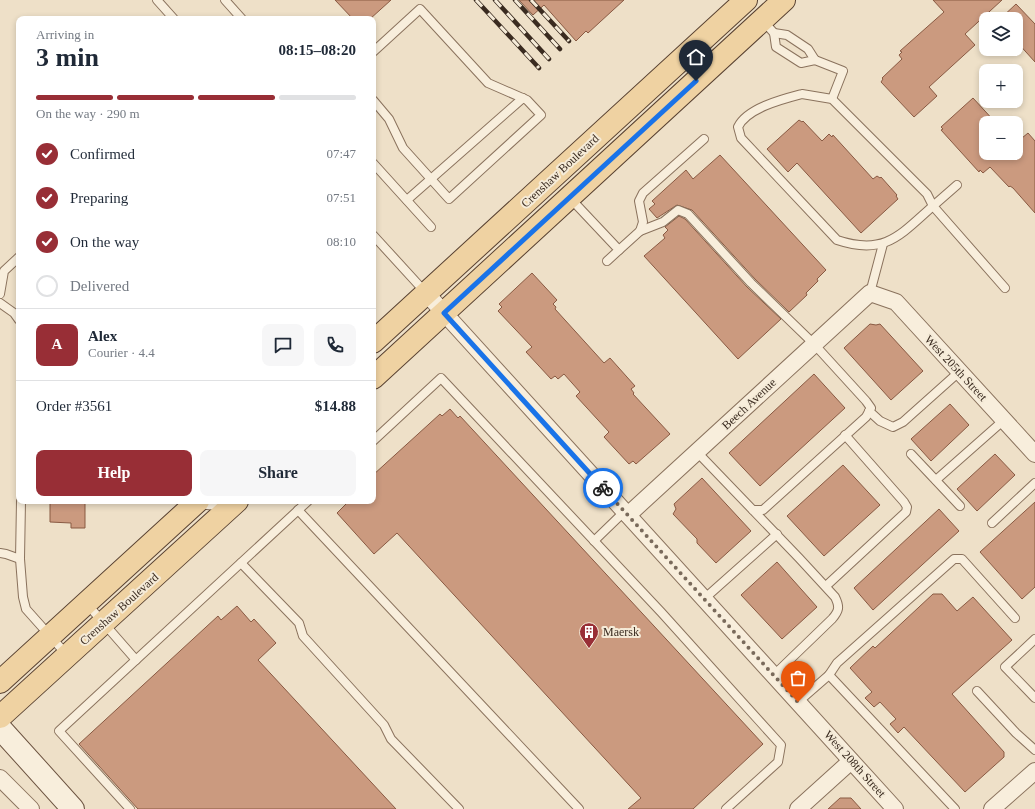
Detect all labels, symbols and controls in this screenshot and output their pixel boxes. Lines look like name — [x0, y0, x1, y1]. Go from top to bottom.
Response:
map controls — [979, 12, 1023, 160]
button: layers — [979, 12, 1023, 56]
text: Arriving in — [36, 27, 94, 42]
pin — [679, 40, 713, 81]
text: 08:15–08:20 — [279, 42, 356, 58]
text: 3 min — [36, 43, 99, 72]
icon: home — [685, 46, 707, 68]
button: + — [979, 64, 1023, 108]
text: On the way · 290 m — [36, 106, 140, 121]
button: − — [979, 116, 1023, 160]
street label: Crenshaw Boulevard — [518, 131, 602, 211]
icon: check — [36, 143, 58, 165]
text: Confirmed — [70, 146, 135, 162]
text: 07:47 — [326, 146, 356, 161]
icon: check — [36, 187, 58, 209]
text: Preparing — [70, 190, 128, 206]
text: 07:51 — [326, 190, 356, 205]
icon: check — [36, 231, 58, 253]
text: On the way — [70, 234, 139, 250]
text: 08:10 — [326, 234, 356, 249]
text: Delivered — [70, 278, 129, 294]
button: chat — [262, 324, 304, 366]
button: phone — [314, 324, 356, 366]
text: Alex — [88, 328, 117, 344]
street label: West 205th Street — [922, 332, 991, 404]
text: A — [52, 336, 62, 352]
text: Courier · 4.4 — [88, 345, 155, 360]
street label: Beech Avenue — [719, 375, 779, 433]
text: Order #3561 — [36, 398, 112, 414]
text: $14.88 — [315, 398, 356, 414]
button: Help — [36, 450, 192, 496]
button: Share — [200, 450, 356, 496]
courier — [583, 468, 623, 508]
icon: bike — [592, 477, 614, 499]
street label: Crenshaw Boulevard — [77, 570, 161, 648]
building icon: Maersk — [578, 621, 600, 649]
place label: Maersk — [603, 625, 639, 639]
pin — [781, 661, 815, 702]
icon: bag — [787, 667, 809, 689]
street label: West 208th Street — [821, 728, 889, 801]

